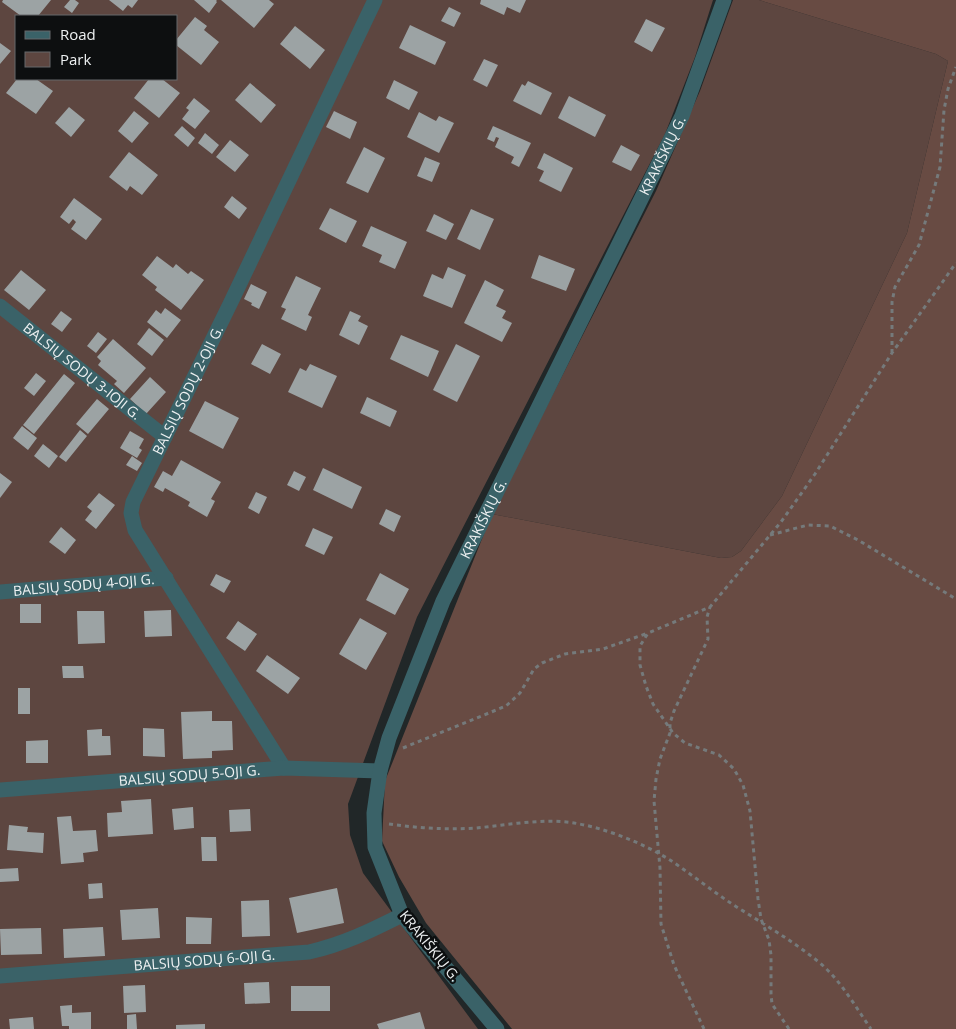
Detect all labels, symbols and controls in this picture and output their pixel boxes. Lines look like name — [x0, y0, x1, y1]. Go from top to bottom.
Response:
legend — [15, 15, 178, 80]
text: Road — [60, 24, 96, 44]
text: Park — [60, 49, 91, 69]
street label: KRAKIŠKIŲ G. — [634, 112, 690, 198]
street label: BALSIŲ SODŲ 3-IOJI G. — [20, 318, 146, 424]
street label: BALSIŲ SODŲ 2-OJI G. — [148, 322, 227, 458]
street label: KRAKIŠKIŲ G. — [455, 476, 511, 562]
street label: BALSIŲ SODŲ 4-OJI G. — [12, 569, 155, 600]
street label: BALSIŲ SODŲ 5-OJI G. — [118, 760, 261, 790]
street label: KRAKIŠKIŲ G. — [396, 906, 465, 985]
street label: BALSIŲ SODŲ 6-OJI G. — [133, 945, 276, 975]

